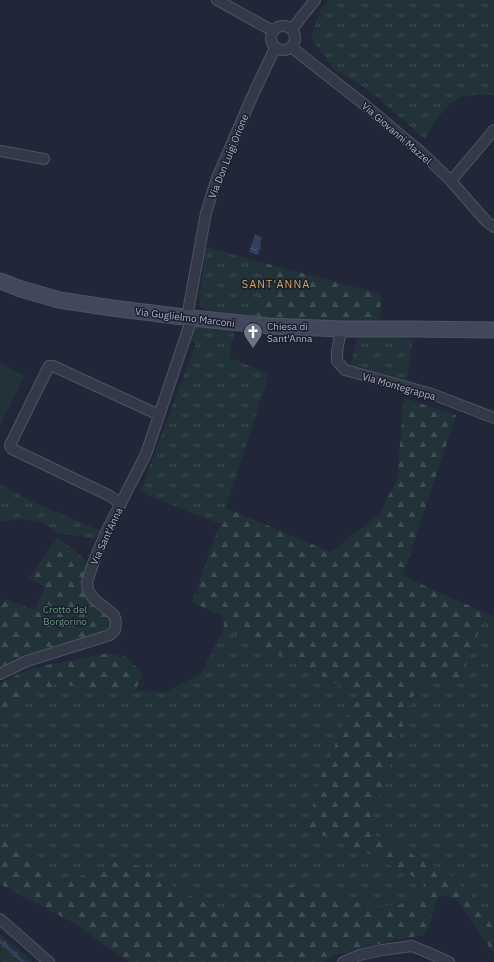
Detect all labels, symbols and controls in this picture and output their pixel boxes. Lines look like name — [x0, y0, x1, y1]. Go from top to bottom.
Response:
street label: Via Giovanni Mazzel — [359, 99, 435, 167]
street label: Via Don Luigi Orione — [206, 112, 252, 200]
district label: SANT'ANNA — [242, 277, 310, 291]
street label: Via Guglielmo Marconi — [134, 305, 235, 330]
place label: Chiesa di Sant'Anna — [267, 320, 313, 345]
church icon: Chiesa di Sant'Anna — [242, 321, 264, 349]
street label: Via Montegrappa — [361, 370, 438, 403]
street label: Via Sant'Anna — [88, 505, 126, 567]
park label: Crotto del Borgorino — [43, 603, 87, 628]

